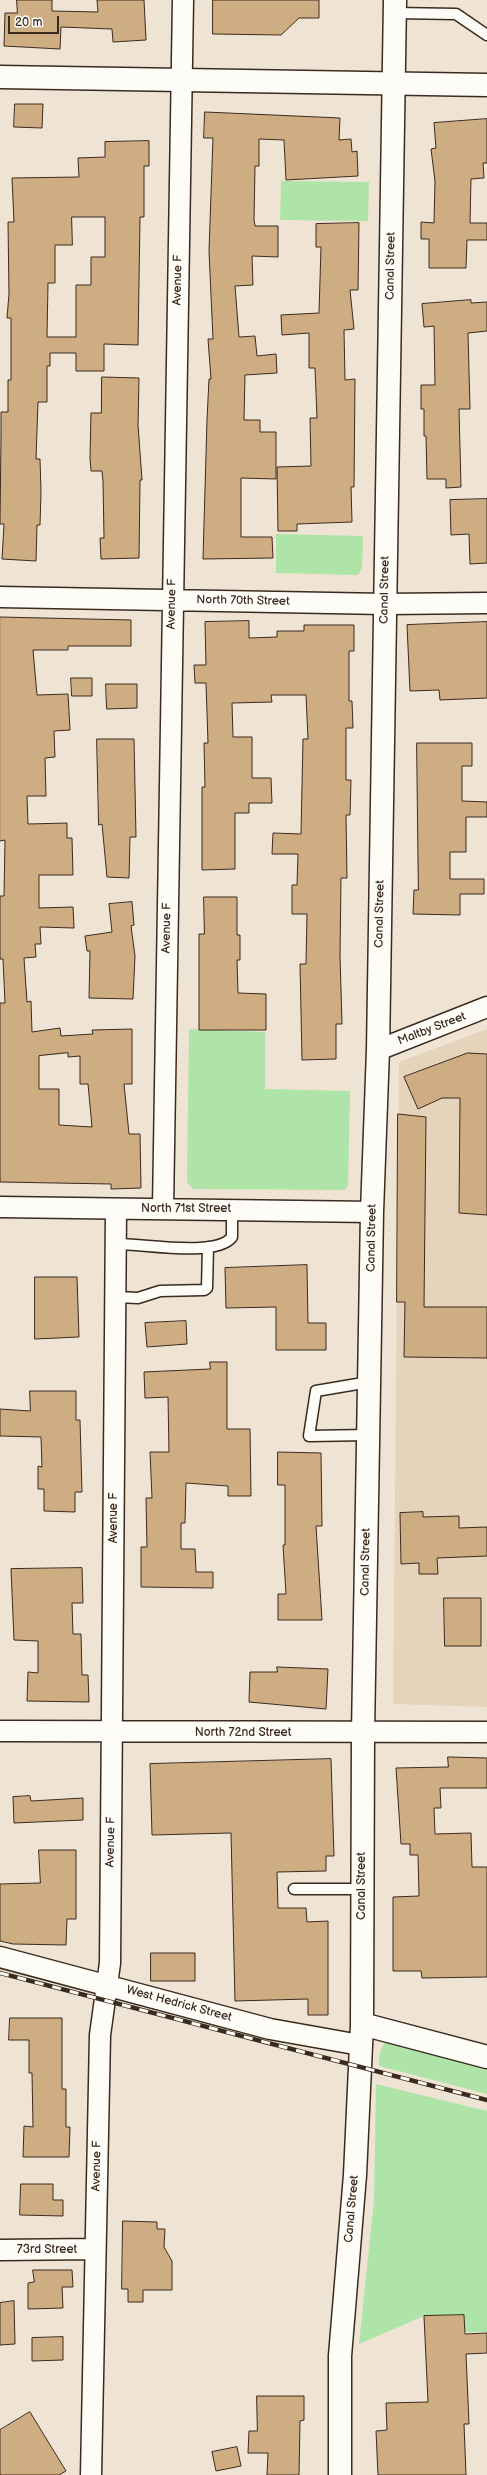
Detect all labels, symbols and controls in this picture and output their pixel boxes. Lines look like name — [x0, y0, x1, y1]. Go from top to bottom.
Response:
scale bar — [10, 8, 61, 34]
text: 20 m — [15, 15, 42, 30]
street label: Canal Street — [383, 232, 399, 300]
street label: Avenue F — [170, 255, 186, 305]
street label: Canal Street — [377, 556, 393, 624]
street label: Avenue F — [164, 579, 180, 629]
street label: North 70th Street — [196, 593, 290, 609]
street label: Canal Street — [372, 880, 388, 948]
street label: Avenue F — [159, 903, 175, 953]
street label: Maltby Street — [396, 1009, 468, 1049]
street label: North 71st Street — [141, 1202, 231, 1216]
street label: Canal Street — [364, 1204, 380, 1272]
street label: Avenue F — [107, 1493, 121, 1543]
street label: Canal Street — [358, 1528, 374, 1596]
street label: North 72nd Street — [195, 1726, 291, 1740]
street label: Avenue F — [103, 1817, 119, 1867]
street label: Canal Street — [355, 1852, 369, 1920]
street label: West Hedrick Street — [125, 1983, 233, 2025]
street label: Avenue F — [89, 2141, 105, 2191]
street label: Canal Street — [342, 2175, 362, 2243]
street label: 73rd Street — [17, 2243, 77, 2257]

